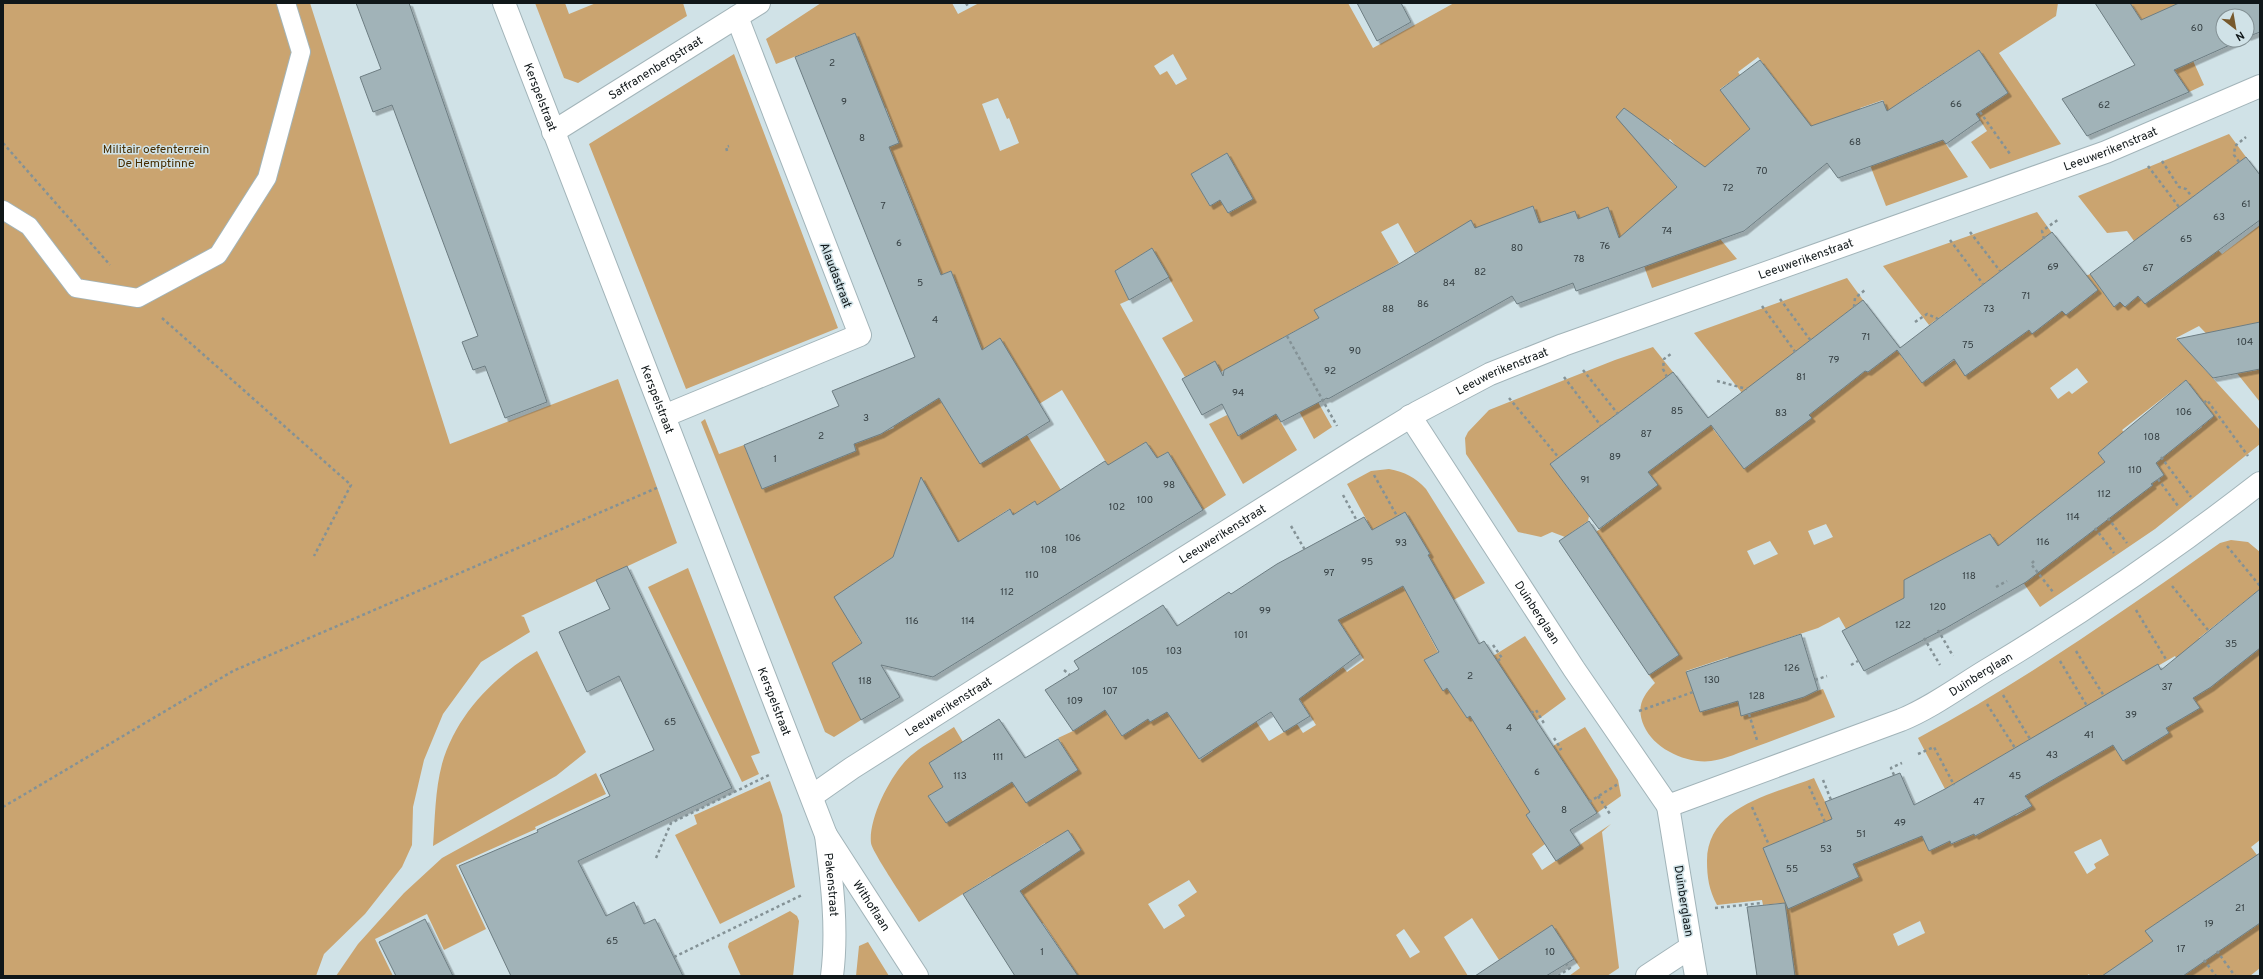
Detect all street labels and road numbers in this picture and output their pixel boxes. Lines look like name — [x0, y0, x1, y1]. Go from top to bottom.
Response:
street label: Saffranenbergstraat — [606, 33, 706, 104]
street label: Kerspelstraat — [519, 61, 560, 134]
street label: Leeuwerikenstraat — [2062, 124, 2160, 175]
street label: Leeuwerikenstraat — [1756, 235, 1856, 284]
street label: Alaudastraat — [815, 241, 855, 310]
street label: Leeuwerikenstraat — [1453, 345, 1551, 400]
street label: Kerspelstraat — [636, 363, 677, 436]
street label: Leeuwerikenstraat — [1176, 501, 1269, 568]
street label: Duinberglaan — [1510, 578, 1563, 648]
street label: Duinberglaan — [1946, 649, 2016, 701]
street label: Kerspelstraat — [753, 665, 794, 738]
street label: Leeuwerikenstraat — [902, 674, 995, 741]
street label: Pakenstraat — [819, 852, 841, 917]
street label: Duinberglaan — [1669, 864, 1697, 938]
street label: Withoflaan — [848, 878, 893, 935]

